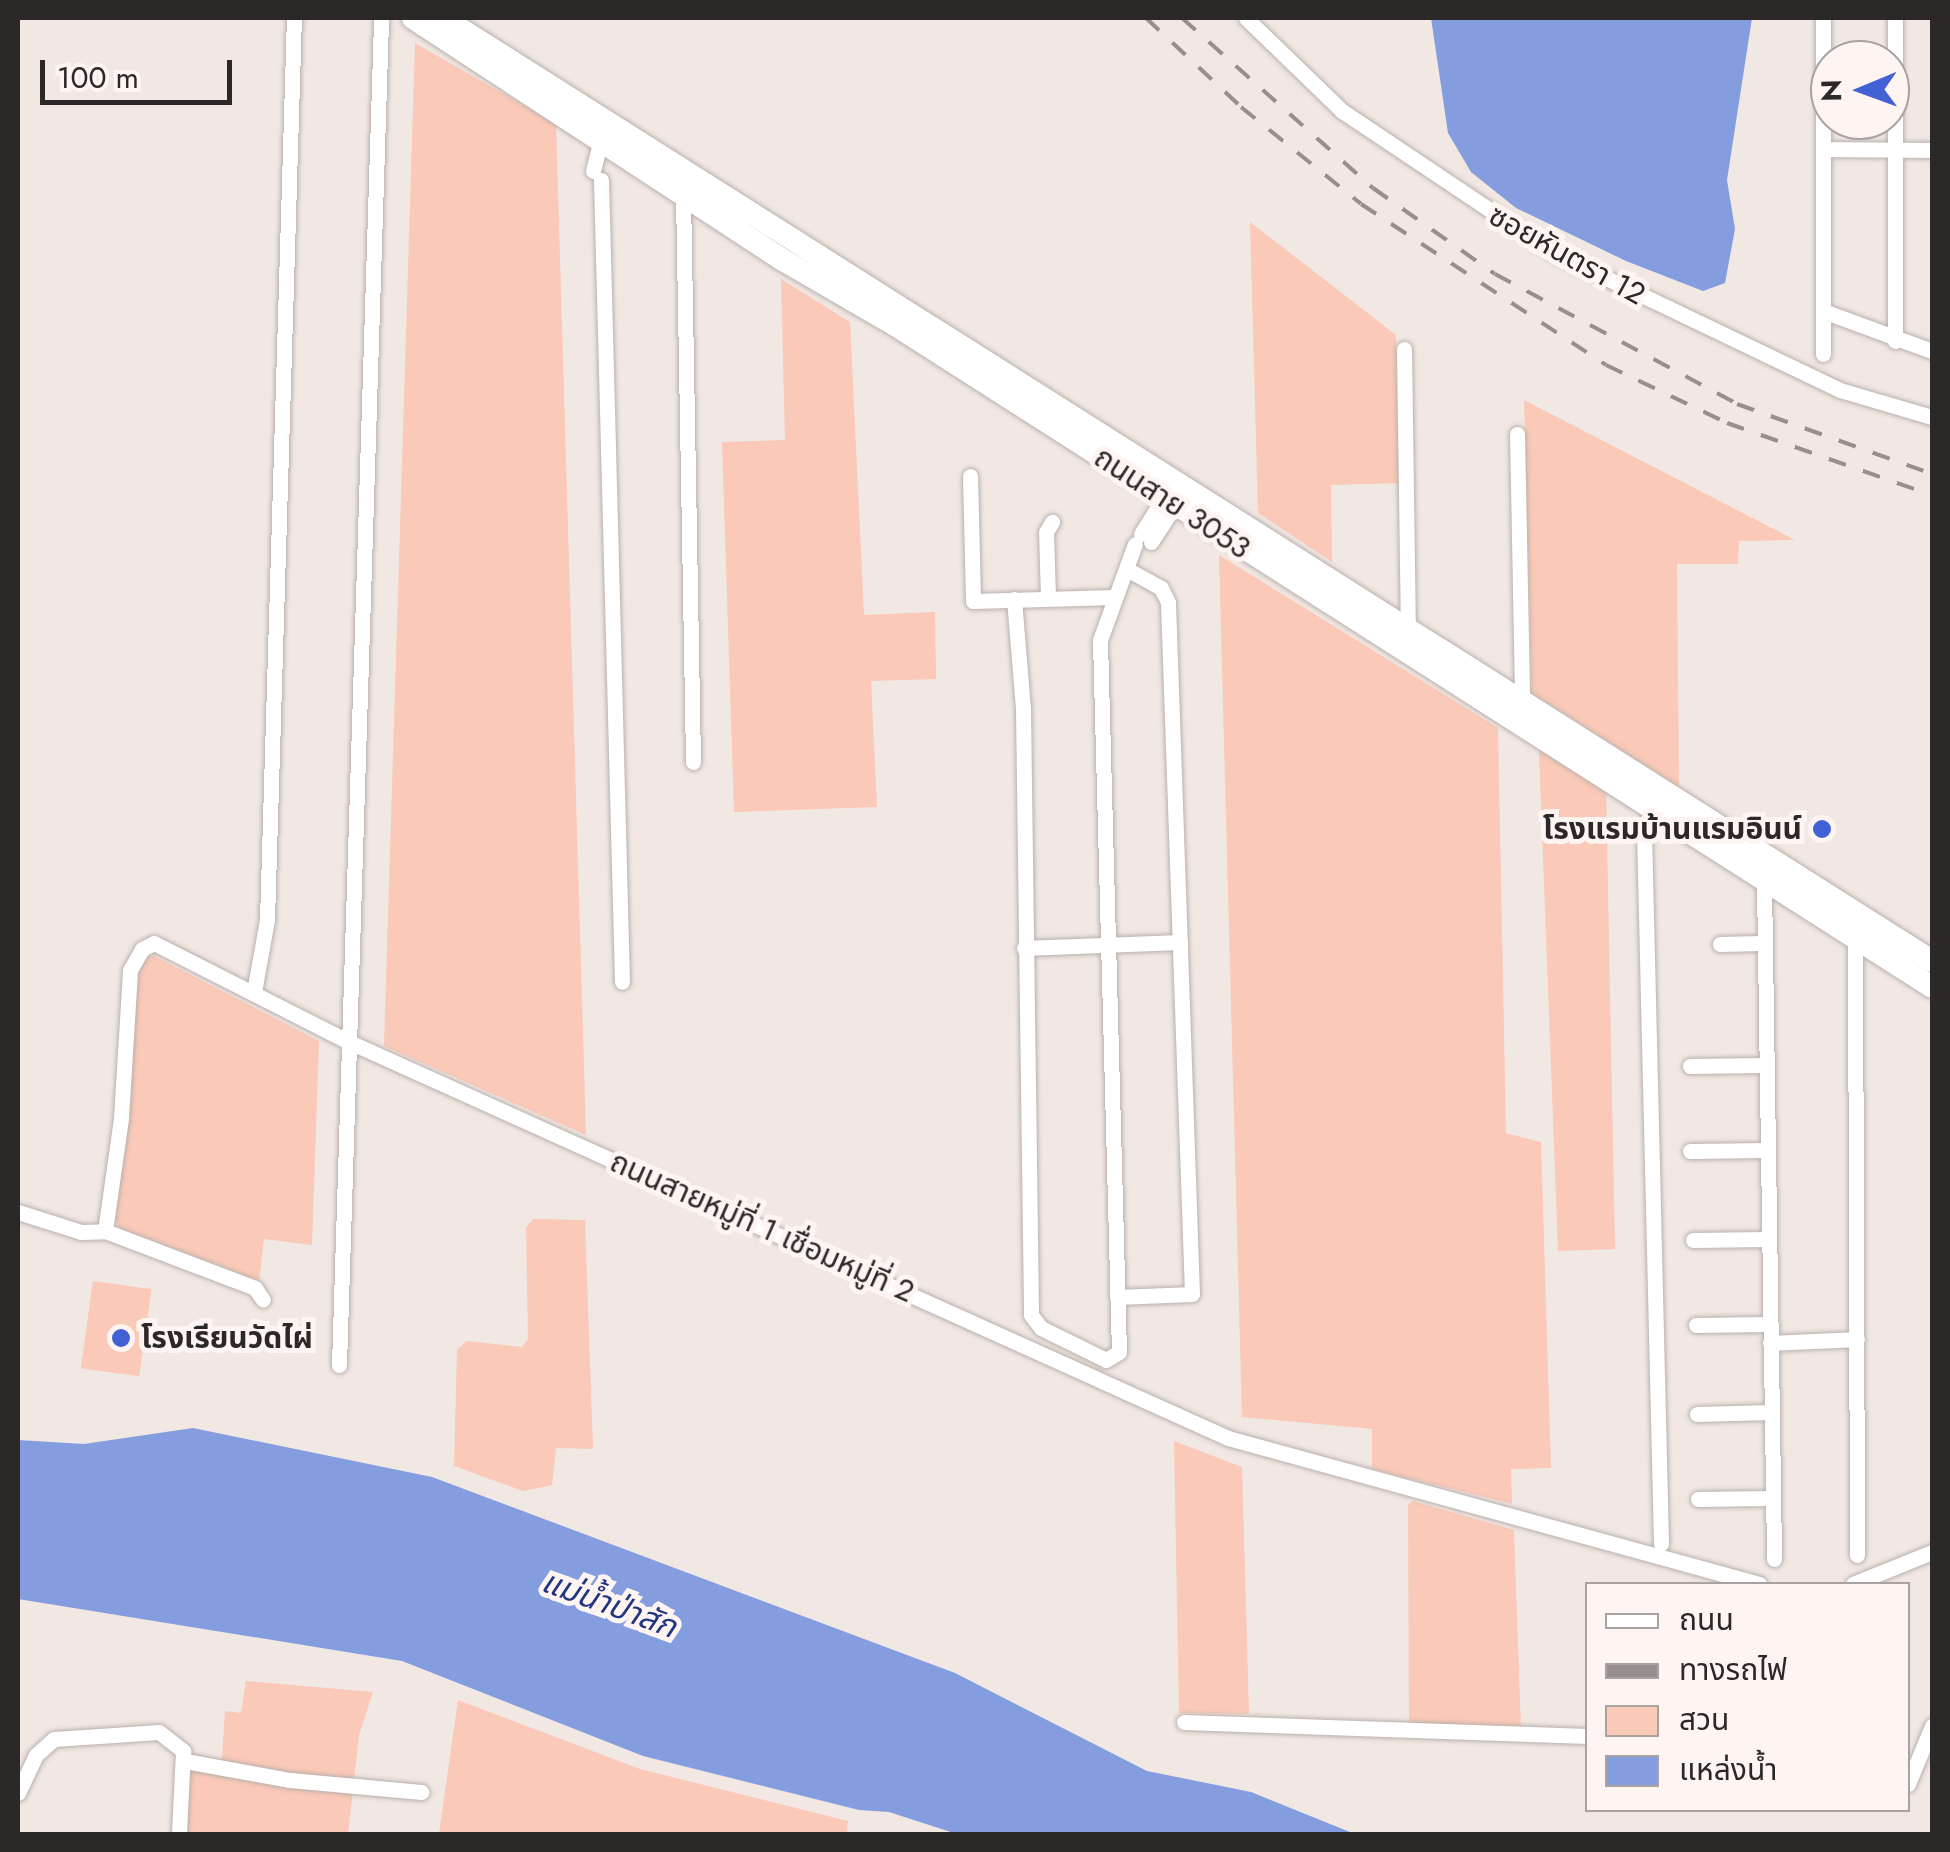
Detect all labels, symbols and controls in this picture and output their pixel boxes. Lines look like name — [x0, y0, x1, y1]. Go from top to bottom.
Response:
scale bar — [45, 40, 238, 102]
north arrow — [1810, 40, 1910, 140]
text: 100 m — [57, 56, 139, 99]
text: N — [1811, 79, 1852, 102]
street label: ซอยหันตรา 12 — [1483, 197, 1651, 313]
street label: ถนนสาย 3053 — [1087, 439, 1257, 567]
place label: โรงแรมบ้านแรมอินน์ — [1543, 811, 1802, 847]
marker: โรงแรมบ้านแรมอินน์ — [1811, 818, 1833, 840]
street label: ถนนสายหมู่ที่ 1 เชื่อมหมู่ที่ 2 — [604, 1144, 920, 1310]
place label: โรงเรียนวัดไผ่ — [141, 1320, 313, 1356]
marker: โรงเรียนวัดไผ่ — [110, 1327, 132, 1349]
water label: แม่น้ำป่าสัก — [537, 1562, 681, 1646]
legend — [1585, 1582, 1910, 1812]
text: ถนน — [1679, 1598, 1734, 1641]
text: ทางรถไฟ — [1679, 1648, 1787, 1691]
text: สวน — [1679, 1698, 1729, 1741]
text: แหล่งน้ำ — [1679, 1748, 1777, 1791]

